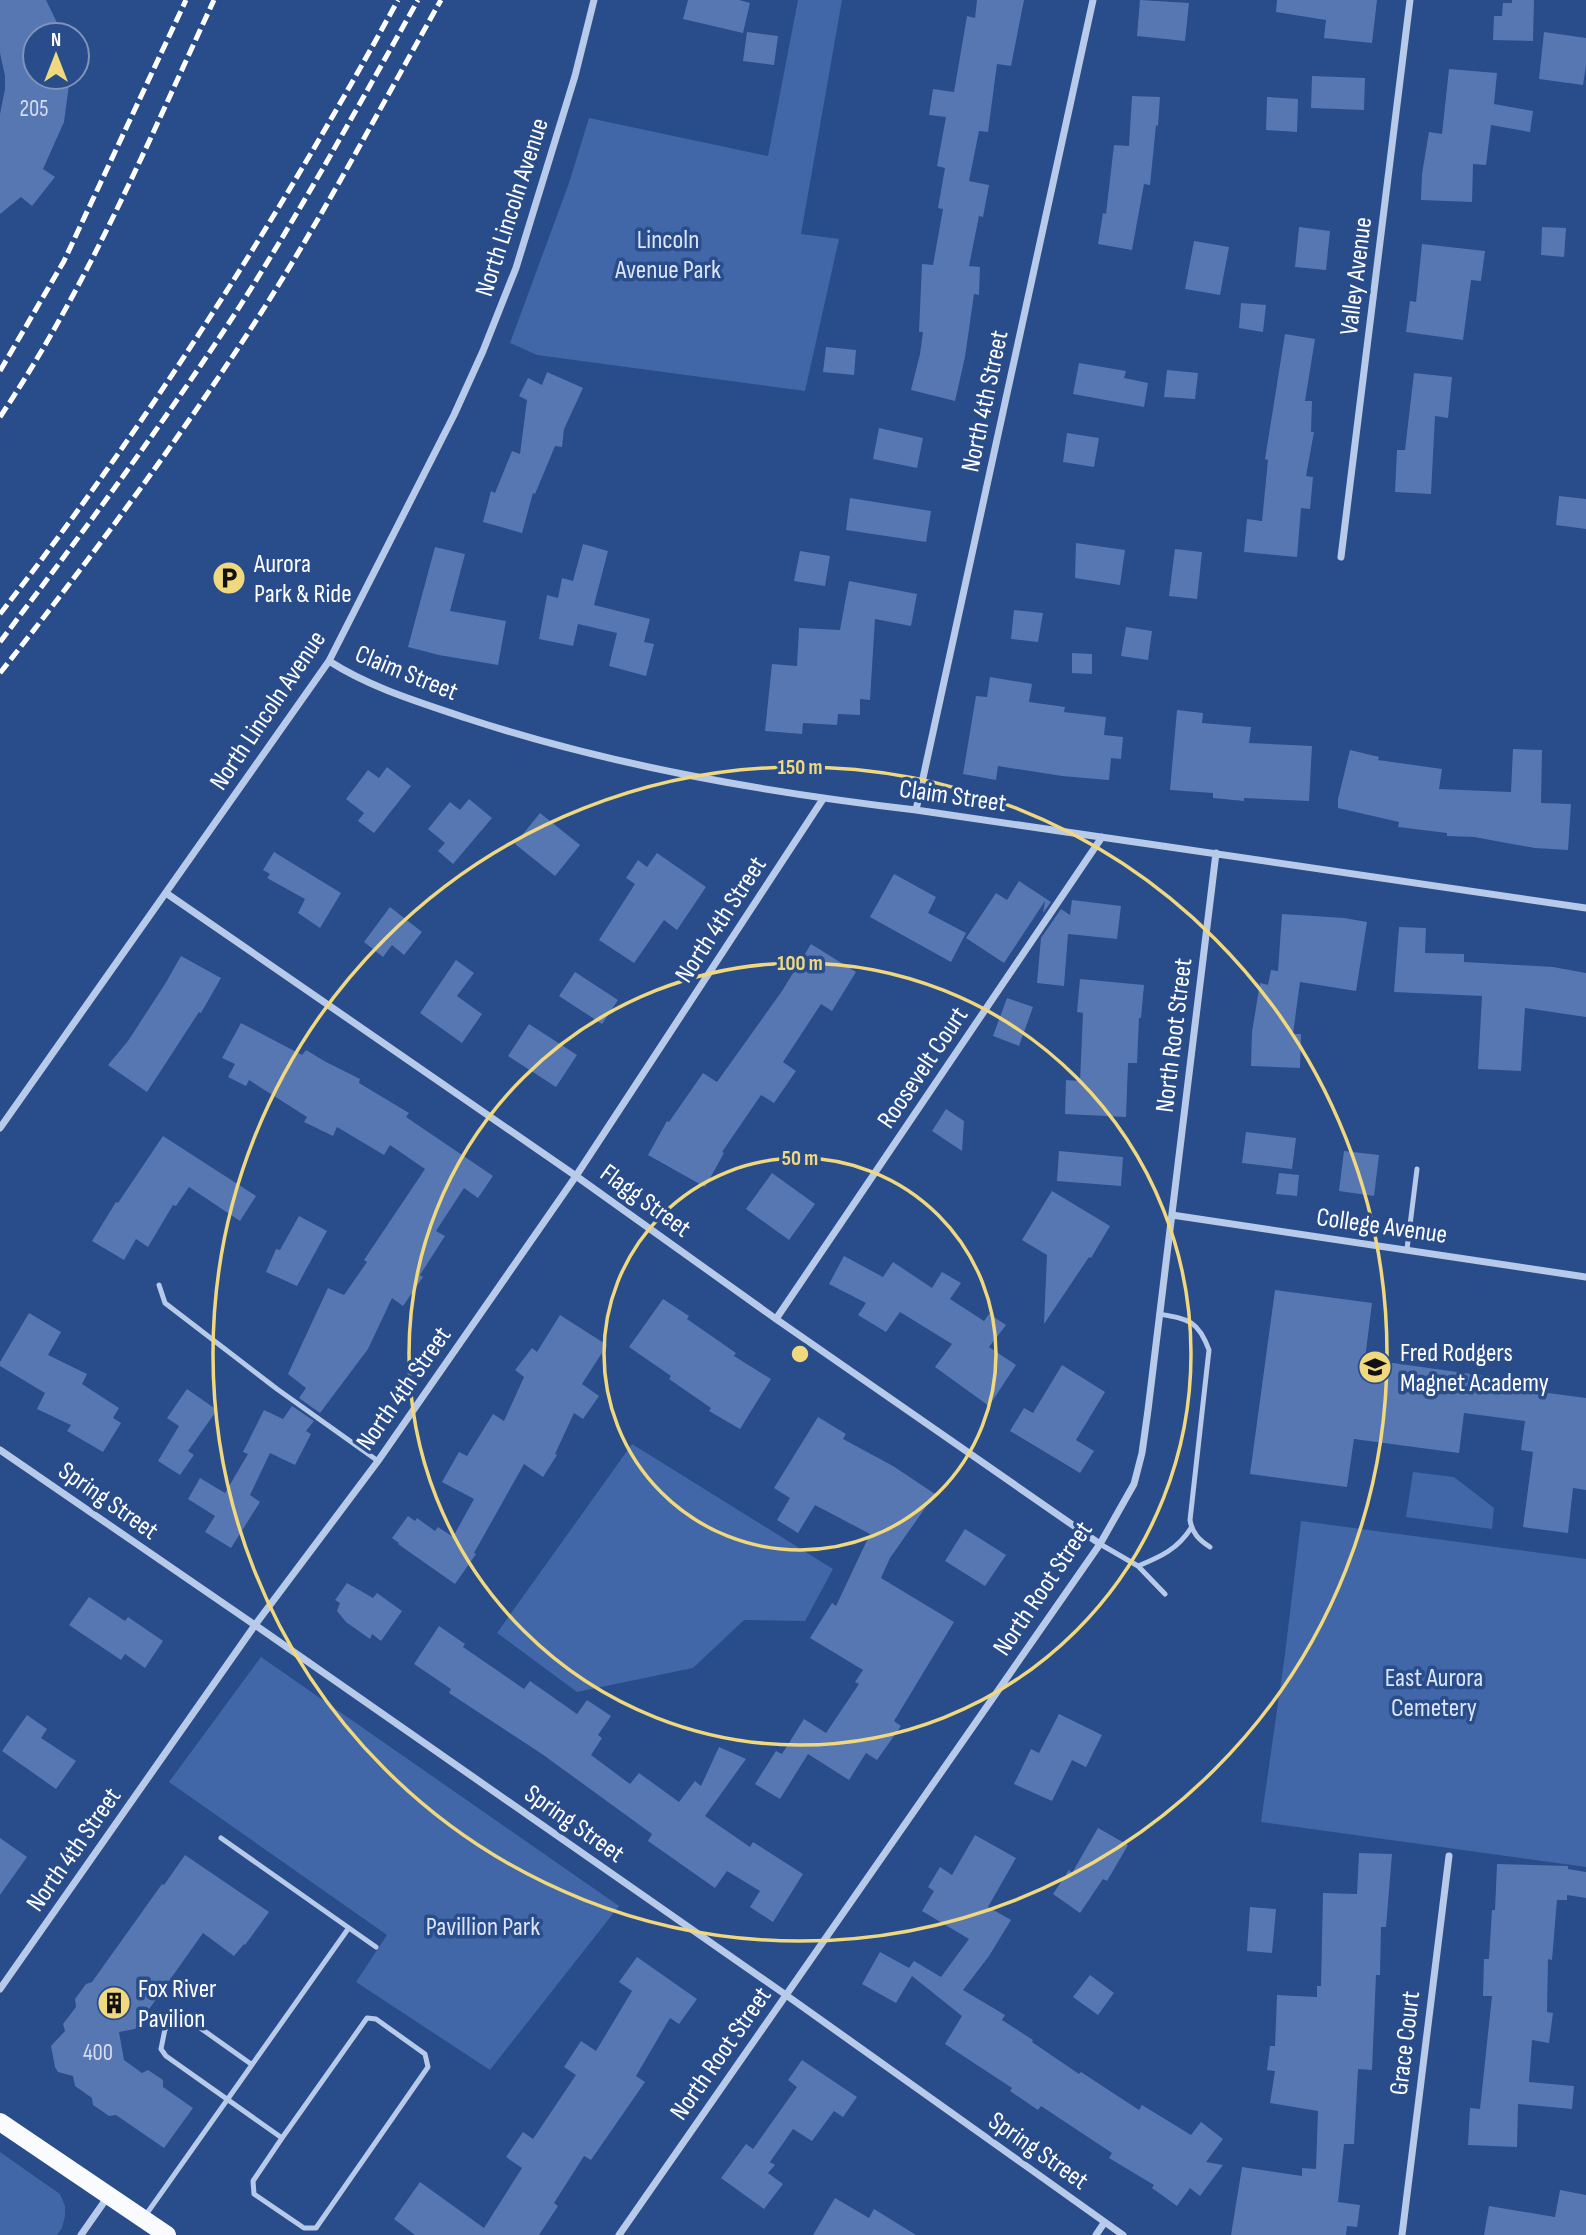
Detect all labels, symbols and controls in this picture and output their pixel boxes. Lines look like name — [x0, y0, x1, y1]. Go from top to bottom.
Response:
north arrow — [21, 21, 91, 91]
text: N — [51, 29, 61, 52]
house number: 205 — [20, 95, 48, 123]
street label: North Lincoln Avenue — [469, 115, 556, 300]
street label: Valley Avenue — [1334, 215, 1379, 337]
park label: Lincoln Avenue Park — [614, 225, 721, 286]
street label: North 4th Street — [955, 328, 1016, 475]
place label: Aurora Park & Ride — [253, 549, 352, 610]
parking icon: Aurora Park & Ride — [210, 559, 248, 597]
street label: North Lincoln Avenue — [204, 625, 333, 796]
street label: Claim Street — [351, 639, 462, 708]
text: 150 m — [778, 755, 822, 780]
street label: Claim Street — [897, 774, 1008, 819]
street label: North 4th Street — [669, 851, 773, 989]
text: 100 m — [777, 951, 823, 976]
street label: North Root Street — [1150, 956, 1199, 1114]
street label: Roosevelt Court — [871, 1001, 975, 1134]
text: 50 m — [782, 1146, 818, 1171]
street label: Flagg Street — [594, 1158, 697, 1244]
street label: College Avenue — [1314, 1202, 1449, 1251]
street label: North 4th Street — [350, 1321, 458, 1457]
place label: Fred Rodgers Magnet Academy — [1400, 1338, 1549, 1399]
centre of rings — [788, 1342, 812, 1366]
school or university icon: Fred Rodgers Magnet Academy — [1356, 1348, 1394, 1386]
street label: Spring Street — [52, 1456, 164, 1547]
street label: North Root Street — [987, 1516, 1100, 1662]
park label: East Aurora Cemetery — [1385, 1663, 1483, 1724]
street label: Spring Street — [518, 1779, 630, 1870]
street label: North 4th Street — [20, 1782, 128, 1918]
park label: Pavillion Park — [426, 1912, 540, 1943]
place label: Fox River Pavilion — [138, 1974, 217, 2035]
street label: North Root Street — [664, 1981, 778, 2126]
building icon: Fox River Pavilion — [95, 1984, 133, 2022]
street label: Grace Court — [1384, 1989, 1427, 2097]
house number: 400 — [83, 2039, 113, 2067]
street label: Spring Street — [982, 2106, 1094, 2197]

